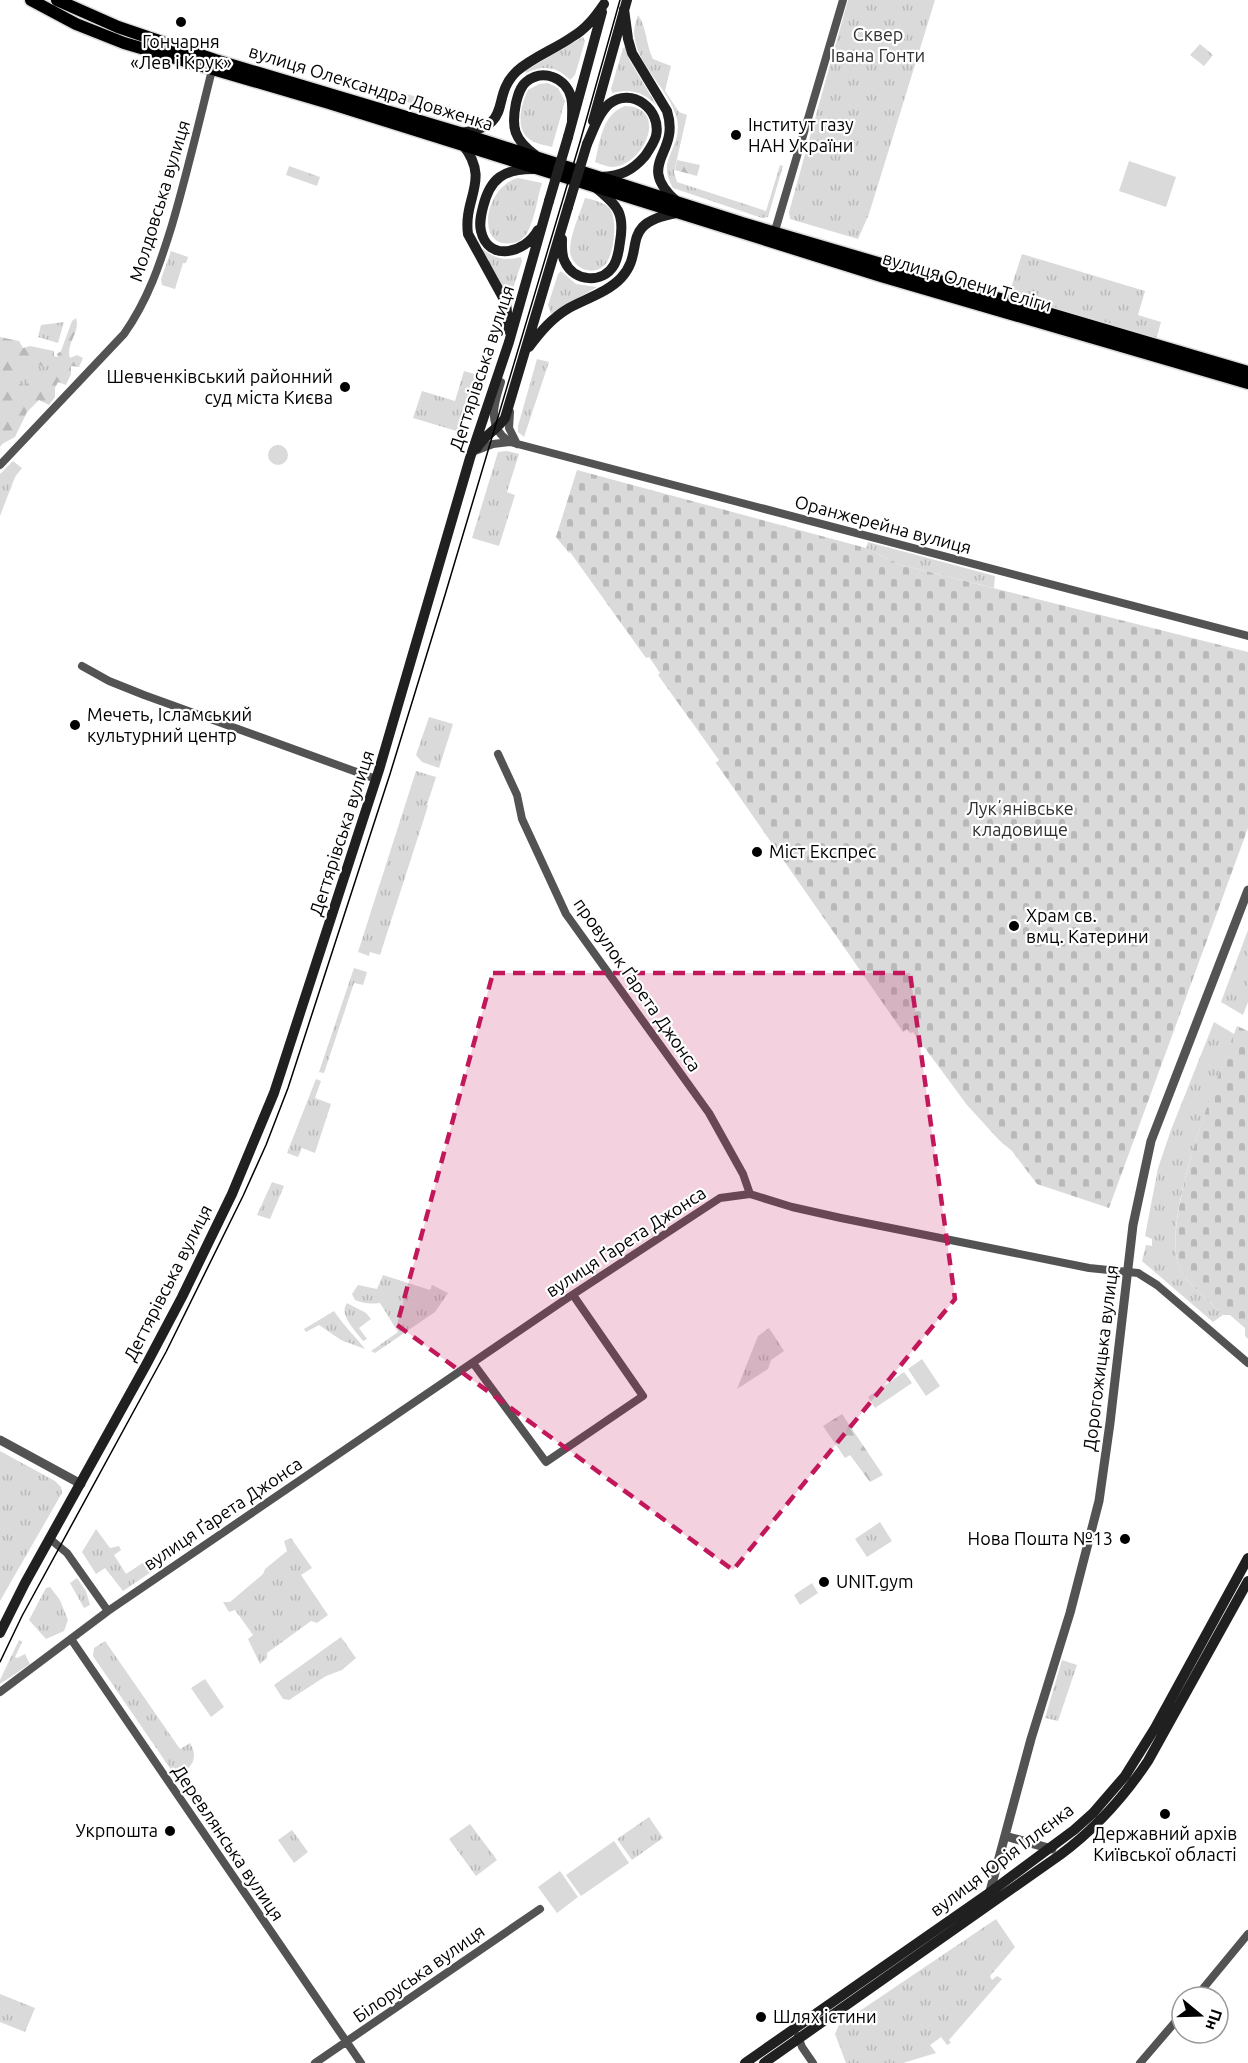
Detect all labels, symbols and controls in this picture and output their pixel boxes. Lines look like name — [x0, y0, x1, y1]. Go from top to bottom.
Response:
marker: Гончарня «Лев і Крук» — [174, 15, 188, 29]
park label: Сквер Івана Гонти — [831, 24, 925, 65]
place label: Гончарня «Лев і Крук» — [130, 31, 232, 72]
street label: вулиця Олександра Довженка — [247, 40, 496, 134]
place label: Інститут газу НАН України — [748, 114, 854, 155]
street label: Молдовська вулиця — [125, 118, 193, 284]
marker: Інститут газу НАН України — [729, 128, 743, 142]
street label: вулиця Олени Теліги — [880, 247, 1054, 315]
street label: Дегтярівська вулиця — [445, 283, 517, 453]
place label: Шевченківський районний суд міста Києва — [106, 366, 333, 407]
marker: Шевченківський районний суд міста Києва — [338, 380, 352, 394]
street label: Оранжерейна вулиця — [793, 491, 974, 557]
place label: Мечеть, Ісламський культурний центр — [87, 704, 252, 745]
marker: Мечеть, Ісламський культурний центр — [68, 718, 82, 732]
street label: Дегтярівська вулиця — [305, 748, 377, 918]
park label: Лукʼянівське кладовище — [966, 798, 1074, 839]
place label: Міст Експрес — [769, 841, 876, 861]
marker: Міст Експрес — [750, 845, 764, 859]
street label: провулок Ґарета Джонса — [570, 894, 705, 1075]
place label: Храм св. вмц. Катерини — [1026, 905, 1149, 946]
marker: Храм св. вмц. Катерини — [1007, 919, 1021, 933]
street label: вулиця Ґарета Джонса — [542, 1182, 709, 1300]
street label: Дегтярівська вулиця — [119, 1201, 215, 1364]
street label: Дорогожицька вулиця — [1079, 1263, 1121, 1452]
street label: вулиця Ґарета Джонса — [139, 1453, 305, 1574]
place label: Нова Пошта №13 — [968, 1528, 1113, 1548]
marker: Нова Пошта №13 — [1118, 1532, 1132, 1546]
place label: UNIT.gym — [836, 1571, 914, 1591]
marker: UNIT.gym — [817, 1575, 831, 1589]
street label: Деревлянська вулиця — [169, 1761, 288, 1924]
street label: вулиця Юрія Іллєнка — [926, 1799, 1077, 1920]
marker: Державний архів Київської області — [1158, 1807, 1172, 1821]
place label: Укрпошта — [76, 1820, 158, 1840]
place label: Державний архів Київської області — [1093, 1823, 1237, 1864]
marker: Укрпошта — [163, 1824, 177, 1838]
street label: Білоруська вулиця — [349, 1920, 488, 2026]
north arrow — [1170, 1985, 1230, 2045]
place label: Шлях істини — [773, 2006, 877, 2026]
text: Пн — [1202, 2007, 1226, 2033]
marker: Шлях істини — [754, 2010, 768, 2024]

